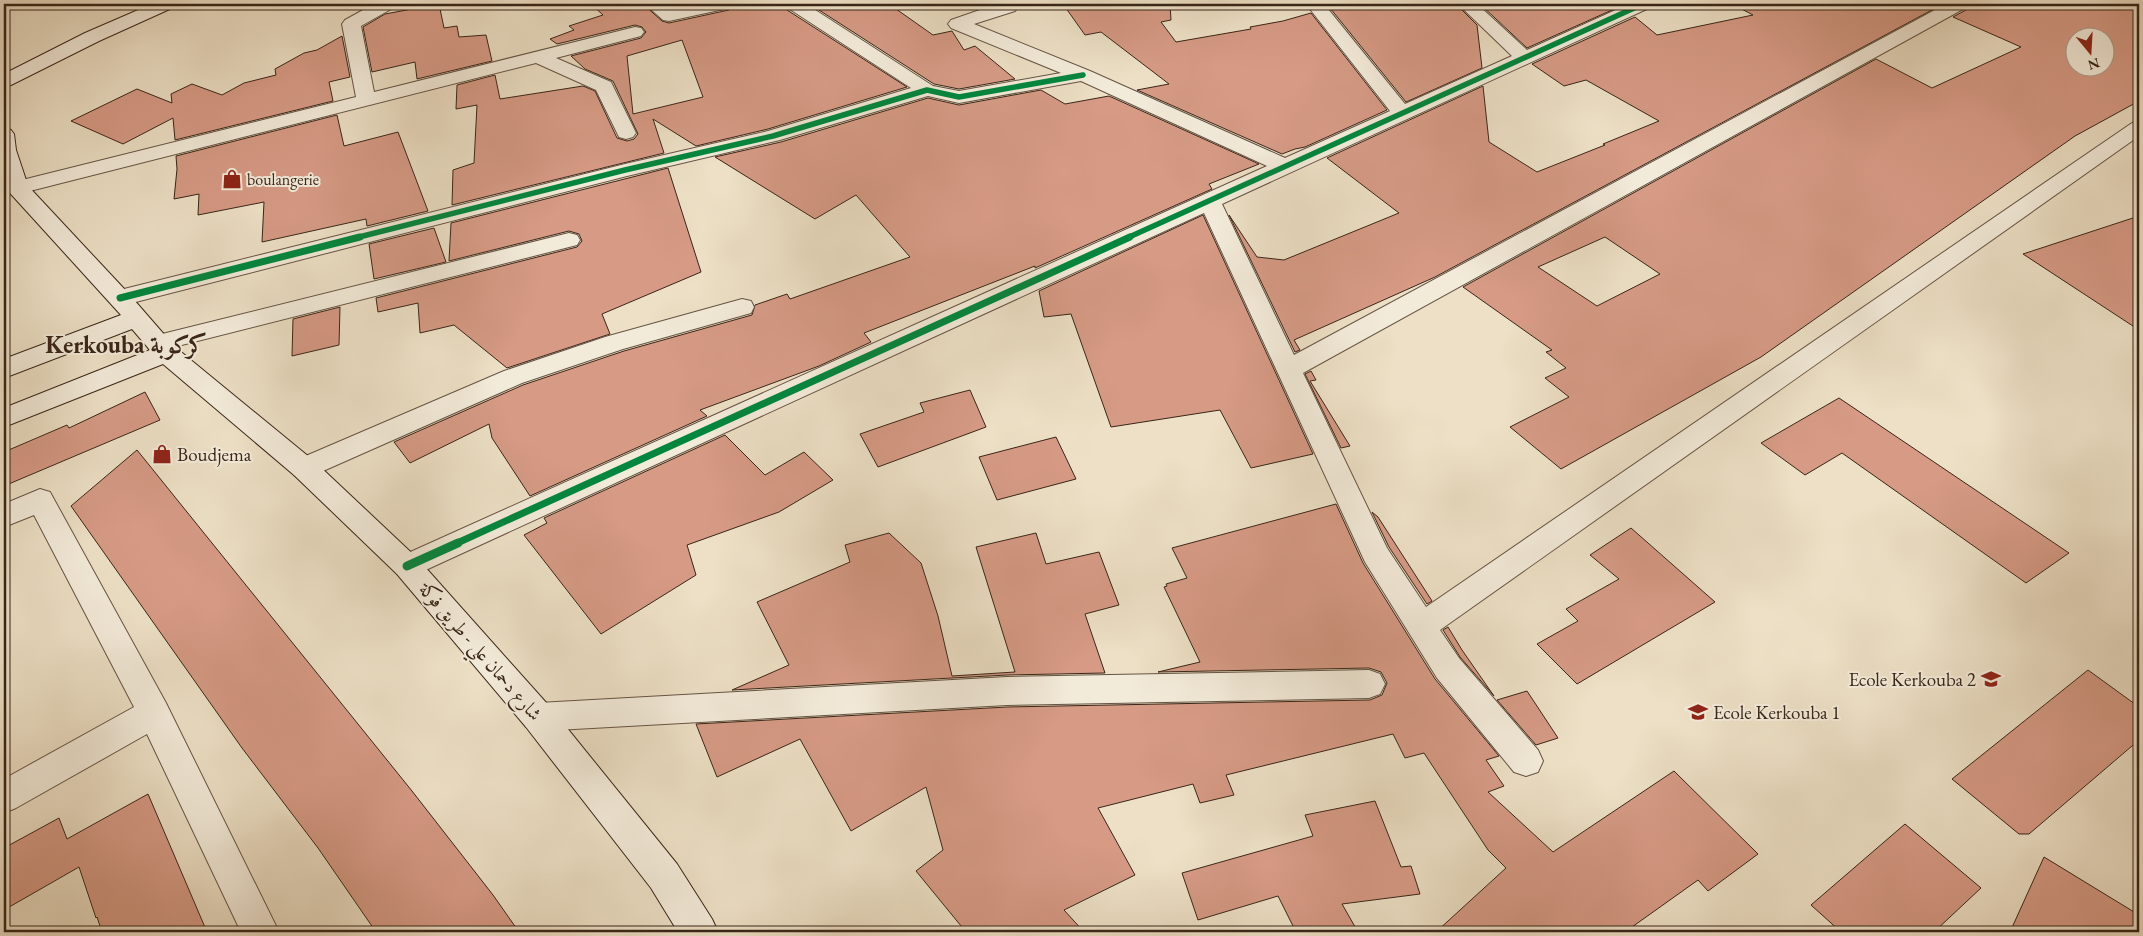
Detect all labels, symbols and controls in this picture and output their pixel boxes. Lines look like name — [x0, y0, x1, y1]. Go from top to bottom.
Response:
north arrow — [2066, 28, 2116, 78]
text: N — [2085, 54, 2102, 75]
shop icon: boulangerie — [221, 168, 243, 190]
place label: boulangerie — [247, 169, 319, 190]
district label: Kerkouba كركوبة — [45, 329, 207, 360]
place label: Boudjema — [177, 442, 252, 467]
shop icon: Boudjema — [151, 443, 173, 465]
street label: شارع دحمان علي - طريق فوكة — [408, 576, 548, 730]
place label: Ecole Kerkouba 2 — [1849, 667, 1976, 692]
school or university icon: Ecole Kerkouba 2 — [1980, 668, 2002, 690]
place label: Ecole Kerkouba 1 — [1713, 700, 1840, 725]
school or university icon: Ecole Kerkouba 1 — [1687, 701, 1709, 723]

